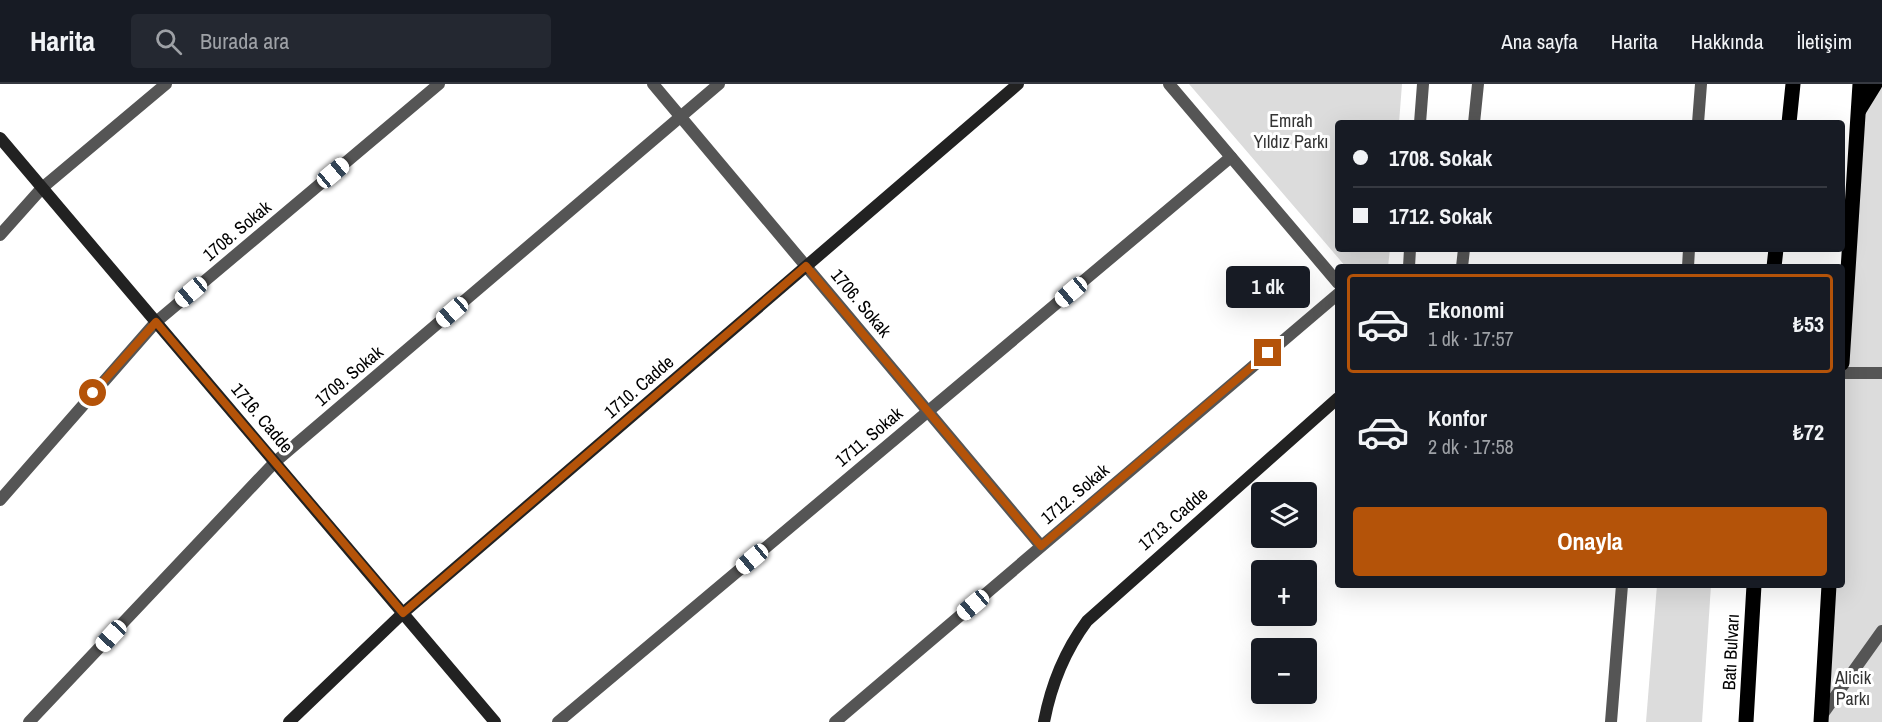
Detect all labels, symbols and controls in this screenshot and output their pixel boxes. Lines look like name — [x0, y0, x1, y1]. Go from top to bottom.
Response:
search box — [131, 14, 551, 68]
text: Harita — [30, 22, 95, 60]
icon: search — [152, 25, 185, 58]
text: Burada ara — [200, 26, 289, 56]
text: Ana sayfa — [1501, 27, 1578, 56]
text: Harita — [1611, 27, 1658, 56]
text: Hakkında — [1691, 27, 1763, 56]
text: İletişim — [1796, 27, 1852, 56]
park label: Emrah Yıldız Parkı — [1254, 108, 1328, 154]
text: 1708. Sokak — [1389, 143, 1492, 173]
car — [313, 155, 353, 191]
street label: 1708. Sokak — [197, 194, 277, 267]
text: 1712. Sokak — [1389, 201, 1492, 231]
street label: 1706. Sokak — [825, 263, 898, 343]
callout: 1 dk — [1226, 266, 1310, 308]
text: 1 dk — [1252, 273, 1284, 300]
car — [171, 274, 211, 310]
car — [1051, 274, 1091, 310]
car — [433, 293, 471, 331]
text: Ekonomi — [1428, 295, 1504, 325]
icon: car — [1356, 297, 1410, 351]
text: ₺53 — [1793, 309, 1824, 339]
text: 1 dk · 17:57 — [1428, 325, 1514, 352]
street label: 1709. Sokak — [309, 339, 389, 412]
route end — [1254, 339, 1281, 366]
street label: 1710. Cadde — [599, 349, 679, 424]
street label: 1716. Cadde — [226, 377, 299, 458]
route start — [79, 379, 106, 406]
street label: 1711. Sokak — [830, 401, 908, 472]
text: Konfor — [1428, 403, 1487, 433]
icon: car — [1356, 405, 1410, 459]
text: ₺72 — [1793, 417, 1824, 447]
text: 2 dk · 17:58 — [1428, 433, 1514, 460]
street label: 1712. Sokak — [1035, 457, 1115, 530]
street label: 1713. Cadde — [1133, 481, 1213, 556]
map controls — [1251, 482, 1317, 704]
button: layers — [1251, 482, 1317, 548]
button: Onayla — [1353, 507, 1827, 576]
car — [732, 541, 772, 577]
button: + — [1251, 560, 1317, 626]
car — [953, 587, 993, 623]
street label: Batı Bulvarı — [1716, 613, 1745, 691]
car — [92, 617, 130, 655]
button: − — [1251, 638, 1317, 704]
park label: Alicik Parkı — [1834, 665, 1872, 711]

